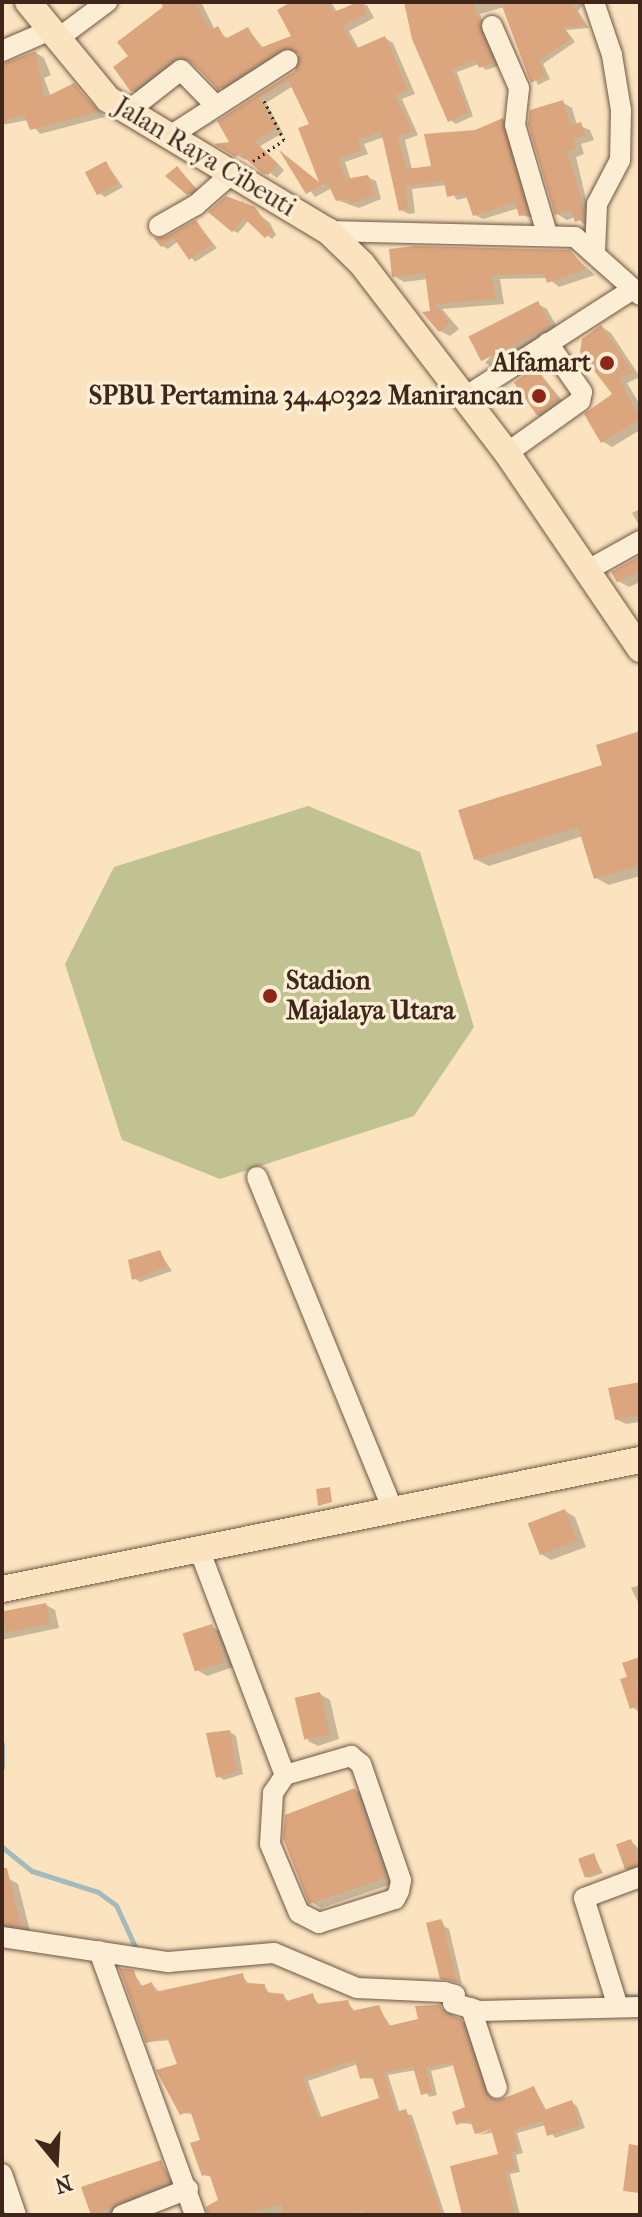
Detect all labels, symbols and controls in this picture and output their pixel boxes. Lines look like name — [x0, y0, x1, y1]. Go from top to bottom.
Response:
street label: Jalan Raya Cibeuti — [109, 91, 301, 223]
place label: Alfamart — [492, 347, 591, 379]
marker: Alfamart — [598, 354, 616, 372]
place label: SPBU Pertamina 34.40322 Manirancan — [89, 380, 523, 412]
marker: SPBU Pertamina 34.40322 Manirancan — [530, 387, 548, 405]
place label: Stadion Majalaya Utara — [286, 965, 455, 1026]
marker: Stadion Majalaya Utara — [261, 987, 279, 1005]
north arrow — [16, 2121, 96, 2201]
text: N — [51, 2169, 75, 2199]

